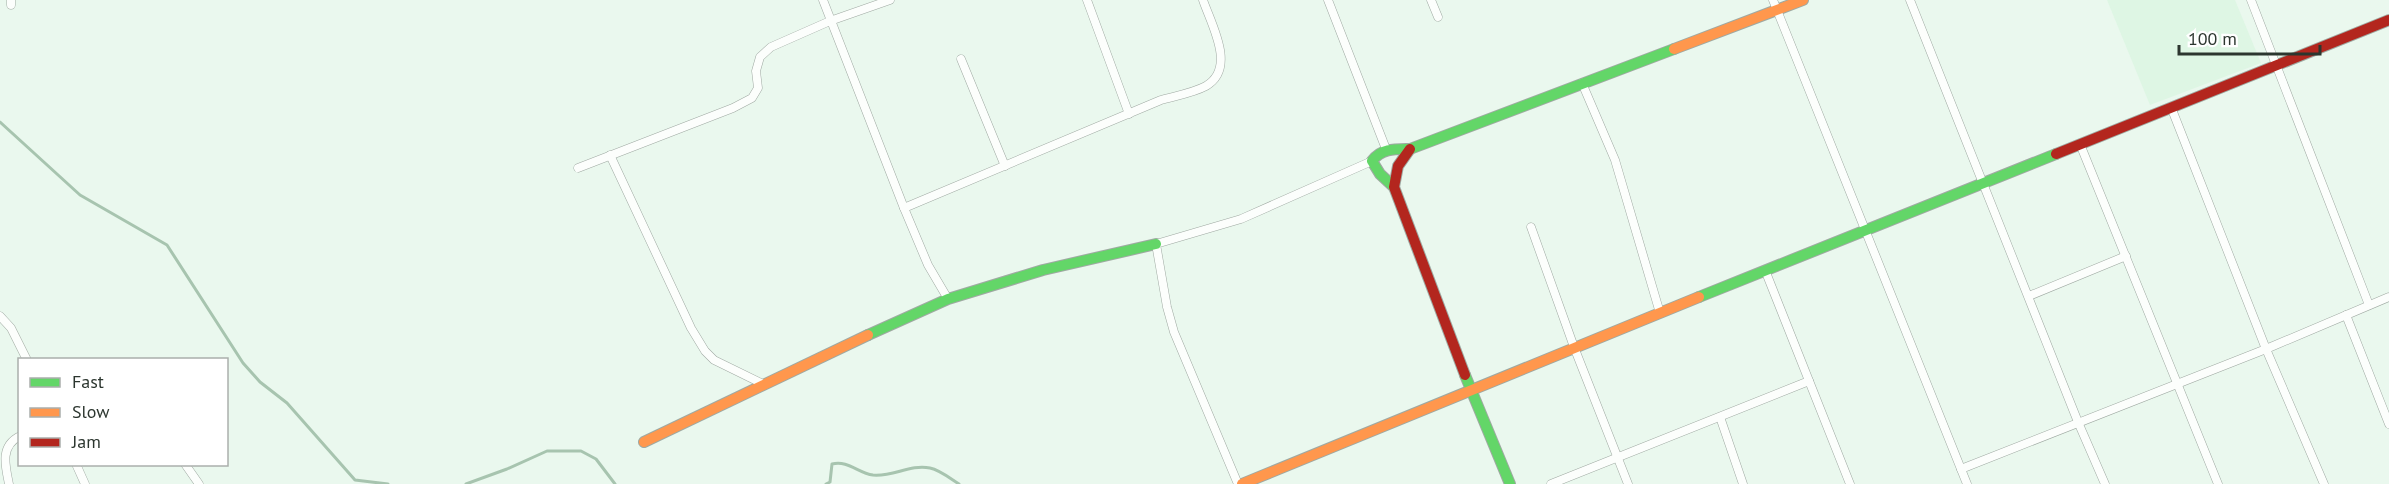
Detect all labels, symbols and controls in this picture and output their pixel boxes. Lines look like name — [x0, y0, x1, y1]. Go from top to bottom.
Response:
scale bar — [2179, 18, 2320, 56]
text: 100 m — [2188, 27, 2237, 50]
legend — [18, 358, 228, 466]
text: Fast — [72, 370, 104, 393]
text: Slow — [72, 400, 110, 423]
text: Jam — [71, 430, 101, 453]

